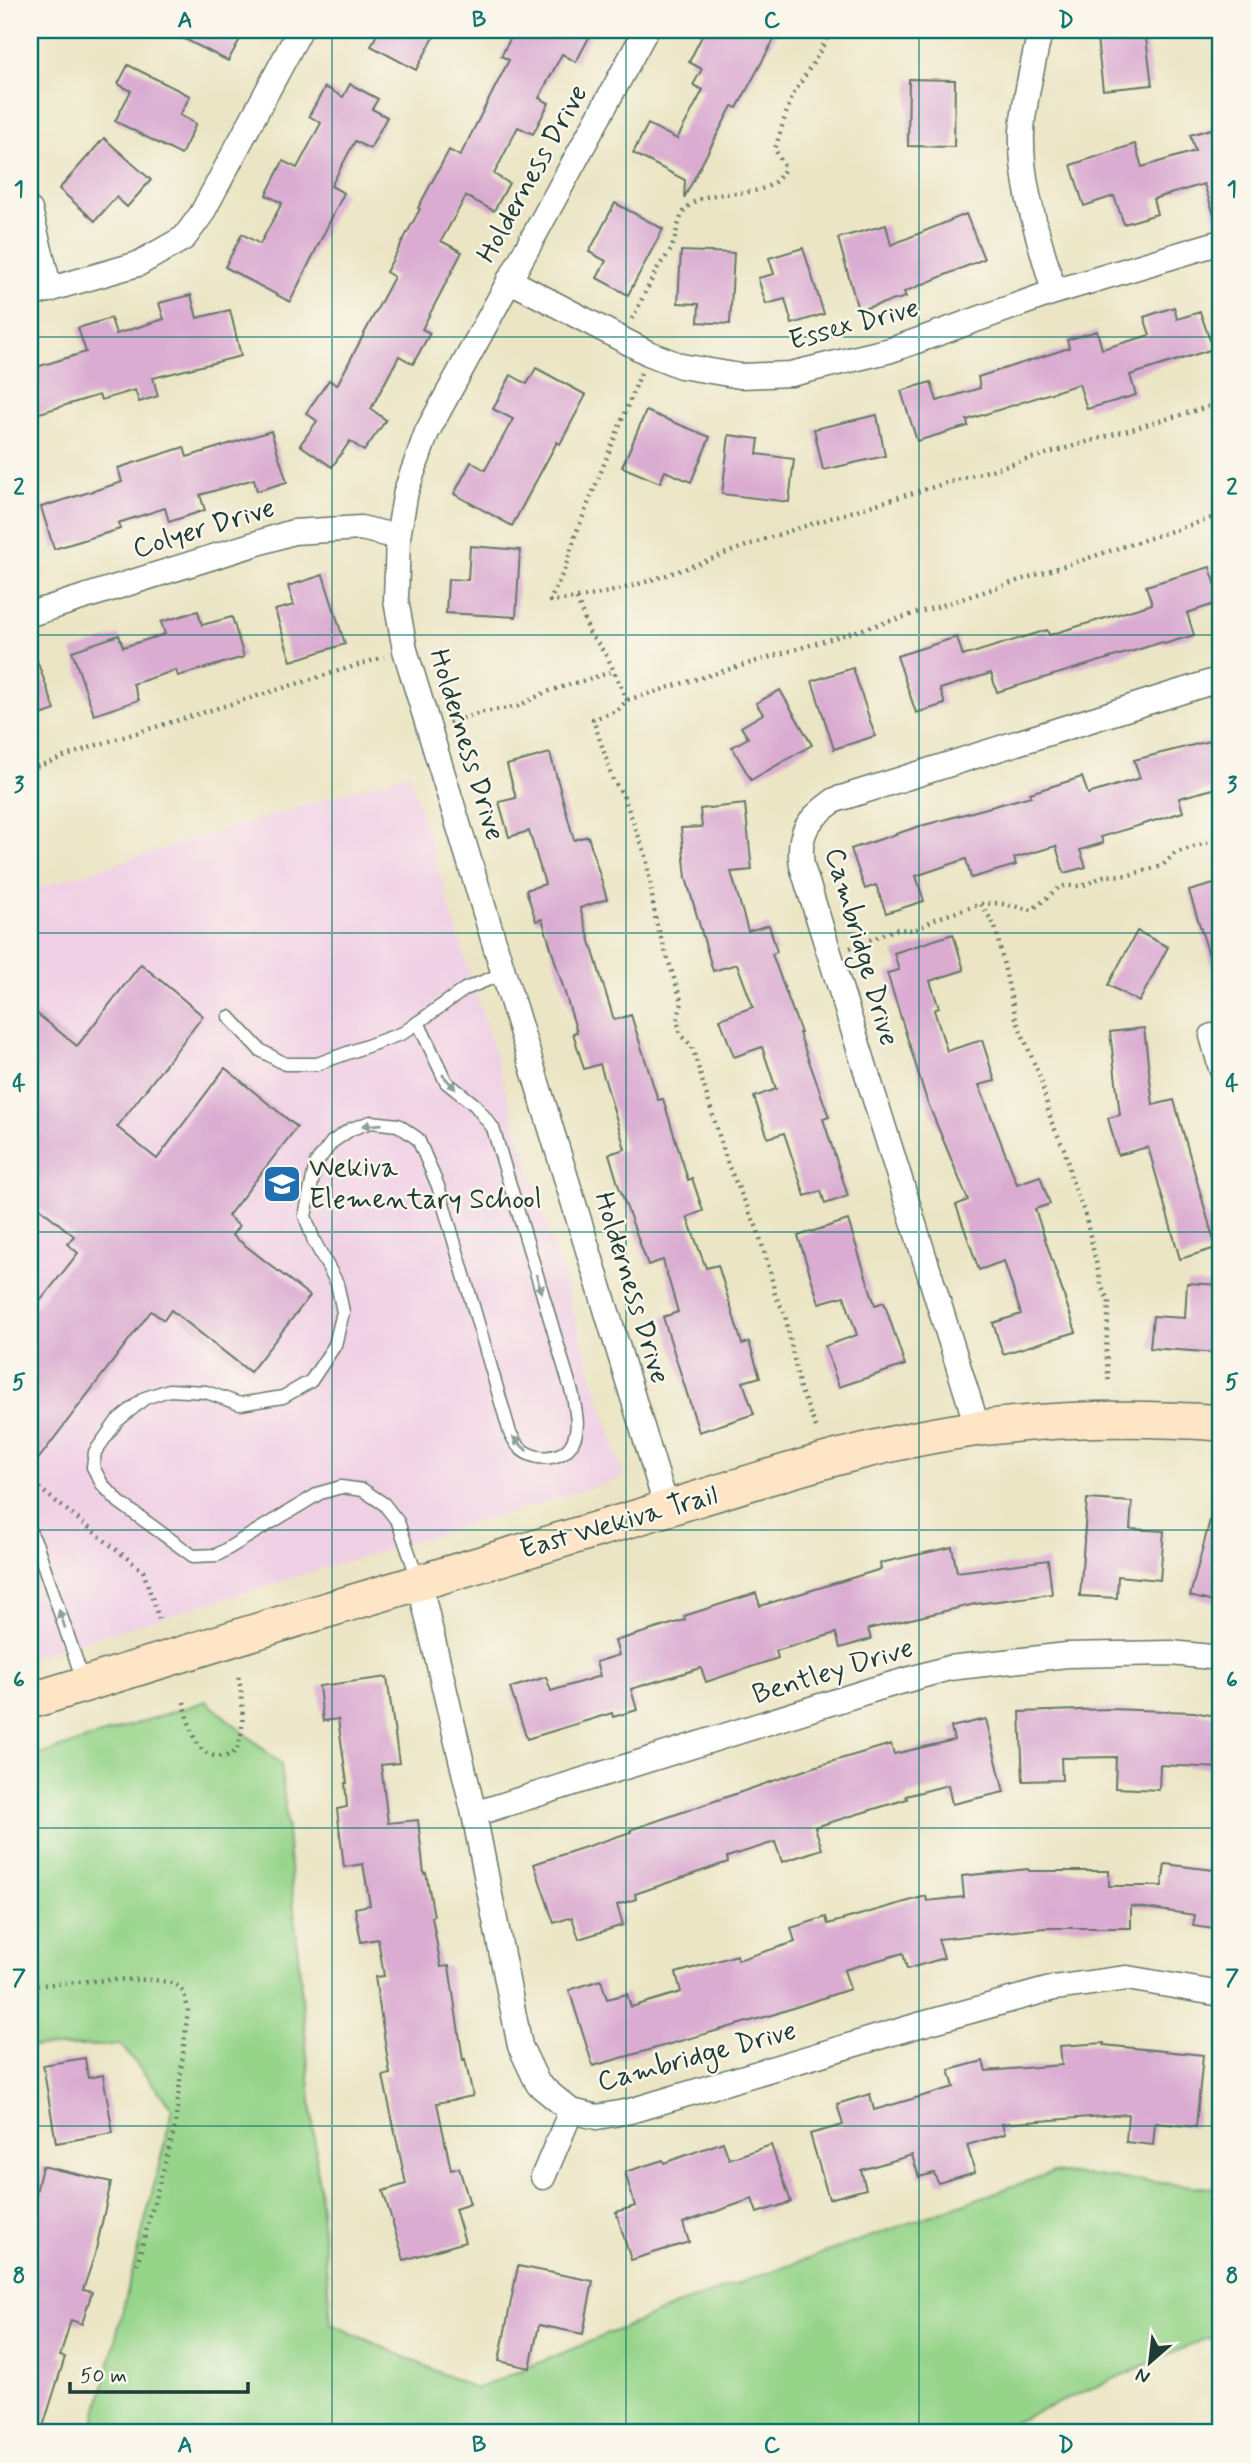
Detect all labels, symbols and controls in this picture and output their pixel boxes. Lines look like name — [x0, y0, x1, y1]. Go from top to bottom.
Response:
text: A — [177, 6, 193, 36]
text: B — [472, 6, 487, 36]
text: C — [764, 6, 781, 36]
text: D — [1058, 6, 1074, 36]
street label: Holderness Drive — [469, 78, 597, 270]
text: 1 — [14, 175, 24, 205]
text: 1 — [1227, 175, 1237, 205]
street label: Essex Drive — [785, 290, 923, 360]
text: 2 — [13, 473, 25, 503]
text: 2 — [1226, 473, 1238, 503]
street label: Colyer Drive — [128, 490, 280, 568]
street label: Holderness Drive — [419, 645, 513, 845]
text: 3 — [14, 771, 25, 801]
text: 3 — [1227, 771, 1238, 801]
street label: Cambridge Drive — [813, 844, 907, 1051]
text: 4 — [12, 1069, 26, 1099]
text: 4 — [1225, 1069, 1239, 1099]
one-way arrow — [441, 1073, 457, 1090]
one-way arrow — [361, 1120, 383, 1131]
place label: Wekiva Elementary School — [309, 1150, 542, 1219]
school or university icon: Wekiva Elementary School — [261, 1163, 303, 1205]
street label: Holderness Drive — [584, 1188, 678, 1388]
one-way arrow — [535, 1274, 545, 1295]
text: 5 — [12, 1368, 26, 1398]
text: 5 — [1225, 1368, 1239, 1398]
one-way arrow — [512, 1436, 529, 1452]
street label: East Wekiva Trail — [516, 1477, 722, 1569]
one-way arrow — [56, 1609, 67, 1630]
street label: Bentley Drive — [748, 1630, 918, 1714]
text: 6 — [13, 1666, 25, 1696]
text: 6 — [1226, 1666, 1238, 1696]
text: 7 — [12, 1964, 26, 1994]
text: 7 — [1225, 1964, 1239, 1994]
street label: Cambridge Drive — [593, 2013, 801, 2103]
text: 8 — [13, 2262, 25, 2292]
text: 8 — [1226, 2262, 1238, 2292]
north arrow — [1114, 2326, 1184, 2396]
scale bar — [70, 2351, 248, 2395]
text: 50 m — [80, 2362, 127, 2390]
text: N — [1131, 2362, 1154, 2390]
text: A — [177, 2431, 193, 2461]
text: B — [472, 2431, 487, 2461]
text: C — [764, 2431, 781, 2461]
text: D — [1058, 2431, 1074, 2461]

